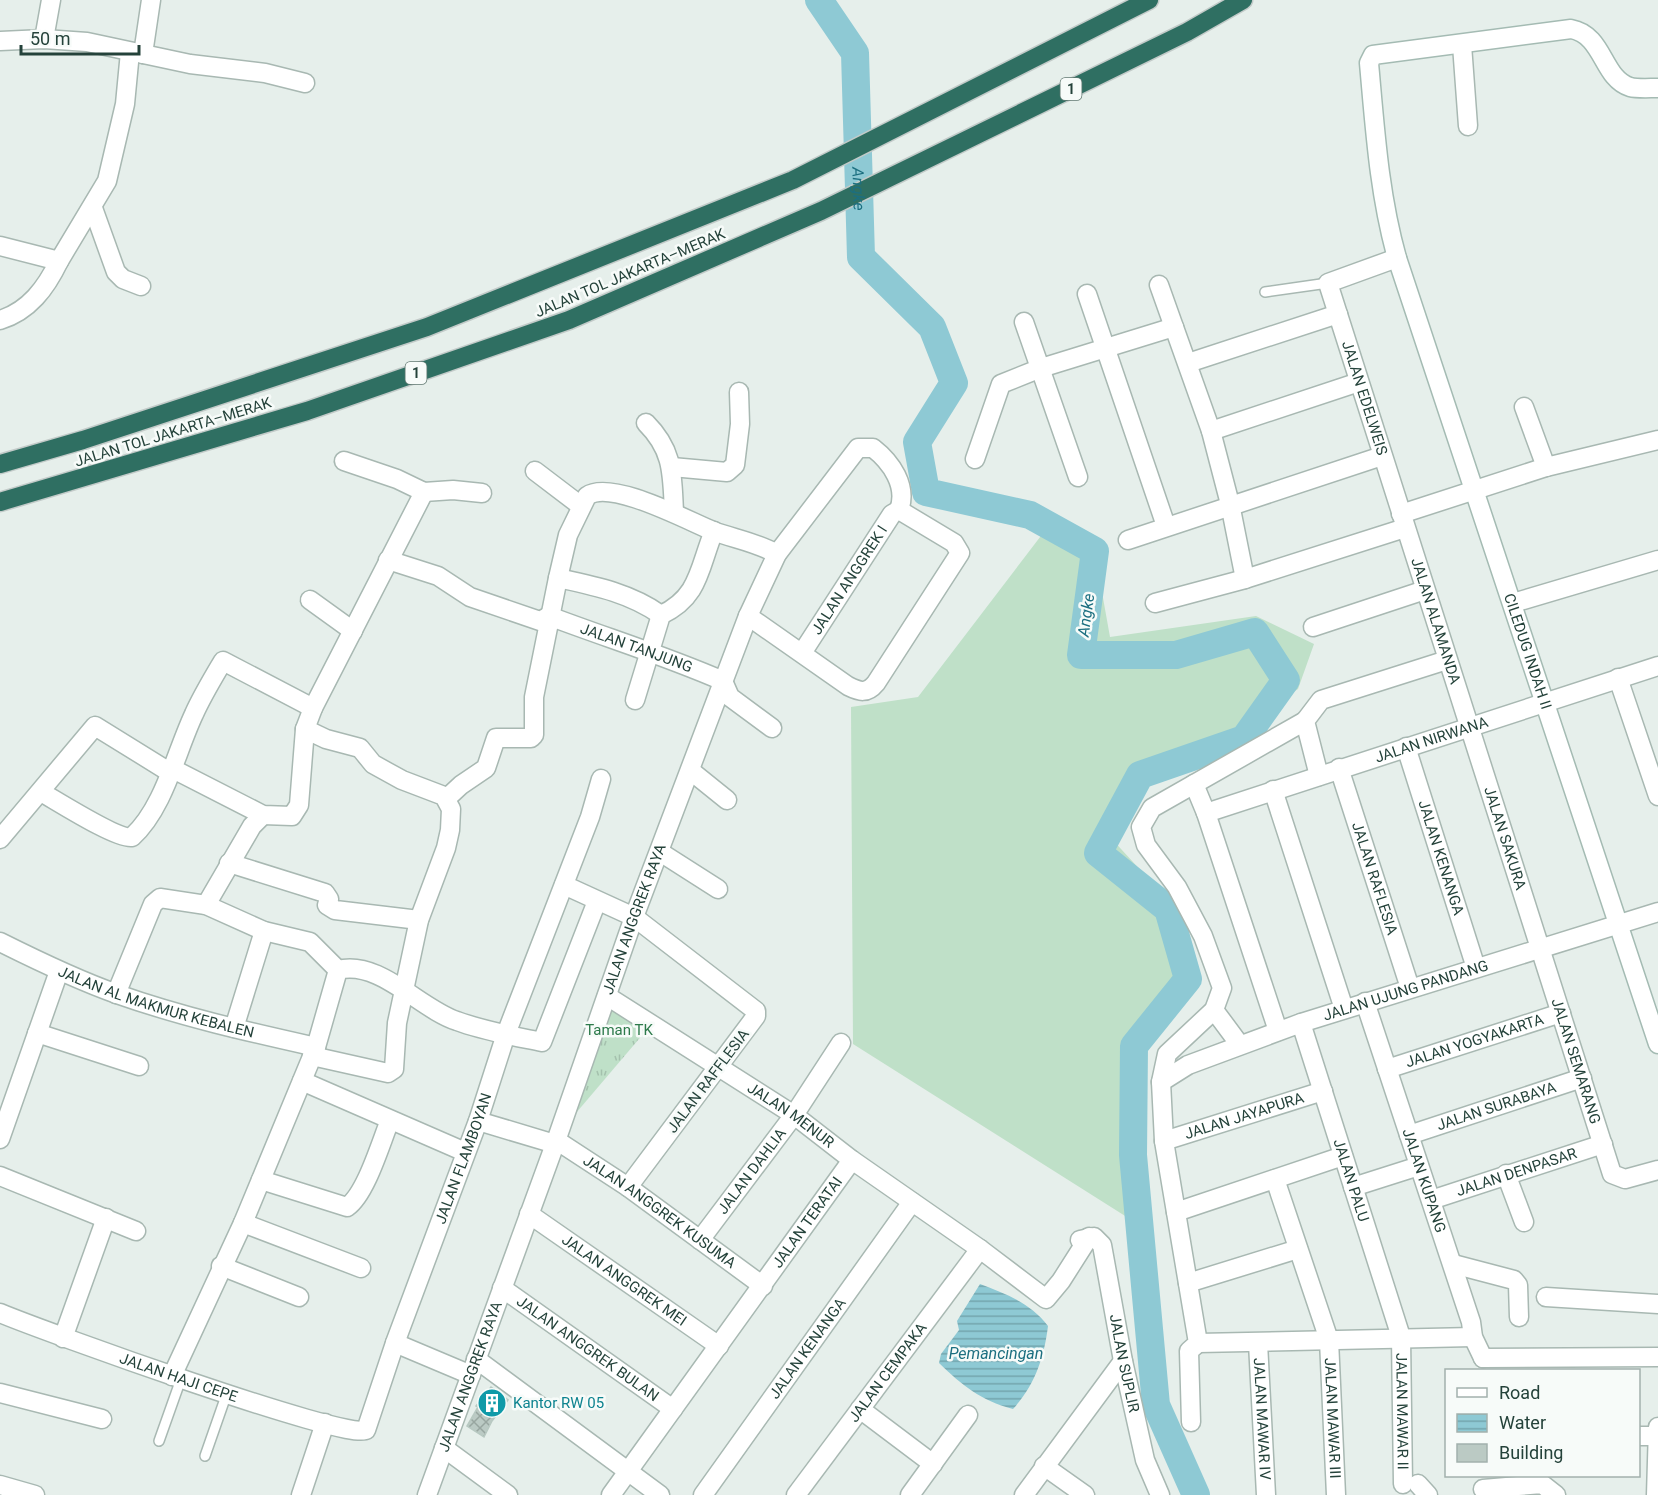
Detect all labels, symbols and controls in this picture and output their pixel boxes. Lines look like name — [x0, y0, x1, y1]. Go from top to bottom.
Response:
scale bar — [21, 18, 140, 56]
text: 50 m — [30, 28, 70, 49]
road number: 1 — [1060, 78, 1082, 100]
water label: Angke — [849, 166, 869, 211]
street label: JALAN TOL JAKARTA–MERAK — [532, 224, 728, 321]
street label: JALAN EDELWEIS — [1338, 338, 1391, 458]
road number: 1 — [406, 362, 426, 384]
street label: JALAN TOL JAKARTA–MERAK — [72, 393, 274, 471]
street label: JALAN ANGGREK I — [807, 522, 891, 638]
street label: JALAN ALAMANDA — [1407, 556, 1464, 686]
street label: CILEDUG INDAH II — [1500, 591, 1555, 712]
water label: Angke — [1073, 592, 1098, 639]
street label: JALAN TANJUNG — [578, 619, 695, 676]
street label: JALAN NIRWANA — [1373, 713, 1490, 766]
street label: JALAN SAKURA — [1480, 784, 1530, 892]
street label: JALAN KENANGA — [1414, 798, 1468, 918]
street label: JALAN RAFLESIA — [1348, 820, 1401, 937]
street label: JALAN ANGGREK RAYA — [599, 841, 670, 997]
street label: JALAN UJUNG PANDANG — [1321, 956, 1490, 1025]
street label: JALAN AL MAKMUR KEBALEN — [55, 962, 256, 1042]
street label: JALAN SEMARANG — [1548, 996, 1604, 1126]
street label: JALAN YOGYAKARTA — [1403, 1010, 1546, 1071]
park label: Taman TK — [585, 1021, 653, 1039]
street label: JALAN RAFFLESIA — [663, 1025, 753, 1137]
street label: JALAN SURABAYA — [1434, 1078, 1559, 1134]
street label: JALAN MENUR — [744, 1079, 838, 1152]
street label: JALAN JAYAPURA — [1182, 1089, 1306, 1143]
street label: JALAN FLAMBOYAN — [431, 1091, 495, 1226]
street label: JALAN DAHLIA — [714, 1125, 790, 1218]
street label: JALAN KUPANG — [1398, 1126, 1450, 1235]
street label: JALAN PALU — [1329, 1136, 1373, 1224]
street label: JALAN DENPASAR — [1454, 1144, 1579, 1200]
street label: JALAN ANGGREK KUSUMA — [580, 1151, 740, 1272]
street label: JALAN TERATAI — [768, 1173, 846, 1271]
street label: JALAN ANGGREK MEI — [558, 1231, 690, 1330]
street label: JALAN ANGGREK BULAN — [513, 1292, 662, 1405]
street label: JALAN KENANGA — [765, 1294, 850, 1402]
street label: JALAN ANGGREK RAYA — [435, 1299, 506, 1454]
street label: JALAN SUPLIR — [1106, 1313, 1143, 1414]
street label: JALAN CEMPAKA — [845, 1319, 931, 1426]
water label: Pemancingan — [949, 1344, 1043, 1363]
street label: JALAN HAJI CEPE — [117, 1349, 241, 1406]
street label: JALAN MAWAR II — [1392, 1353, 1412, 1470]
street label: JALAN MAWAR IV — [1250, 1357, 1274, 1481]
street label: JALAN MAWAR III — [1321, 1357, 1344, 1479]
legend — [1445, 1369, 1640, 1477]
text: Road — [1499, 1382, 1540, 1403]
building icon: Kantor RW 05 — [476, 1387, 508, 1419]
place label: Kantor RW 05 — [513, 1394, 604, 1412]
text: Water — [1499, 1412, 1546, 1433]
text: Building — [1499, 1442, 1563, 1463]

